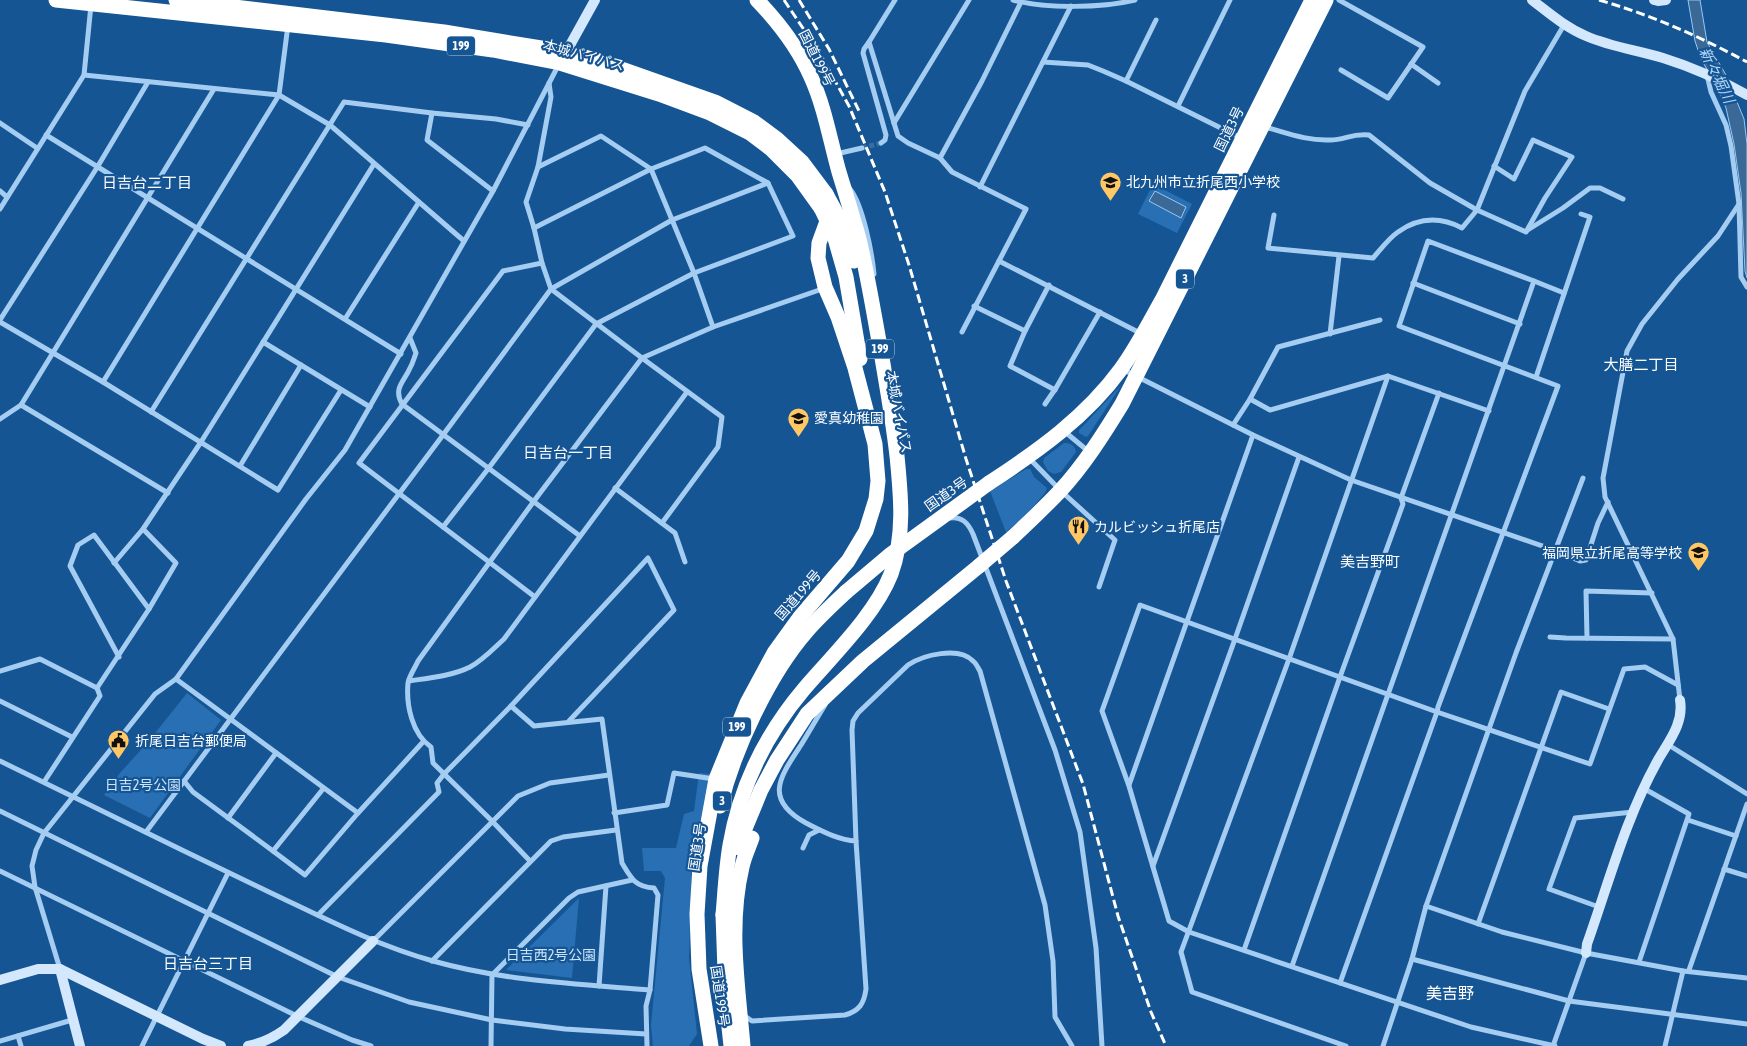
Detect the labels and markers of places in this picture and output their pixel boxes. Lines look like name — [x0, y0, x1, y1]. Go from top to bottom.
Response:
school or university icon: 北九州市立折尾西小学校 — [1098, 170, 1122, 201]
place label: 北九州市立折尾西小学校 — [1126, 174, 1280, 190]
school or university icon: 愛真幼稚園 — [786, 406, 810, 437]
place label: 愛真幼稚園 — [814, 410, 884, 426]
restaurant icon: カルビッシュ折尾店 — [1066, 515, 1090, 546]
place label: カルビッシュ折尾店 — [1094, 519, 1220, 535]
school or university icon: 福岡県立折尾高等学校 — [1686, 541, 1710, 572]
place label: 福岡県立折尾高等学校 — [1542, 545, 1682, 561]
public building icon: 折尾日吉台郵便局 — [107, 729, 131, 760]
place label: 折尾日吉台郵便局 — [135, 733, 247, 749]

